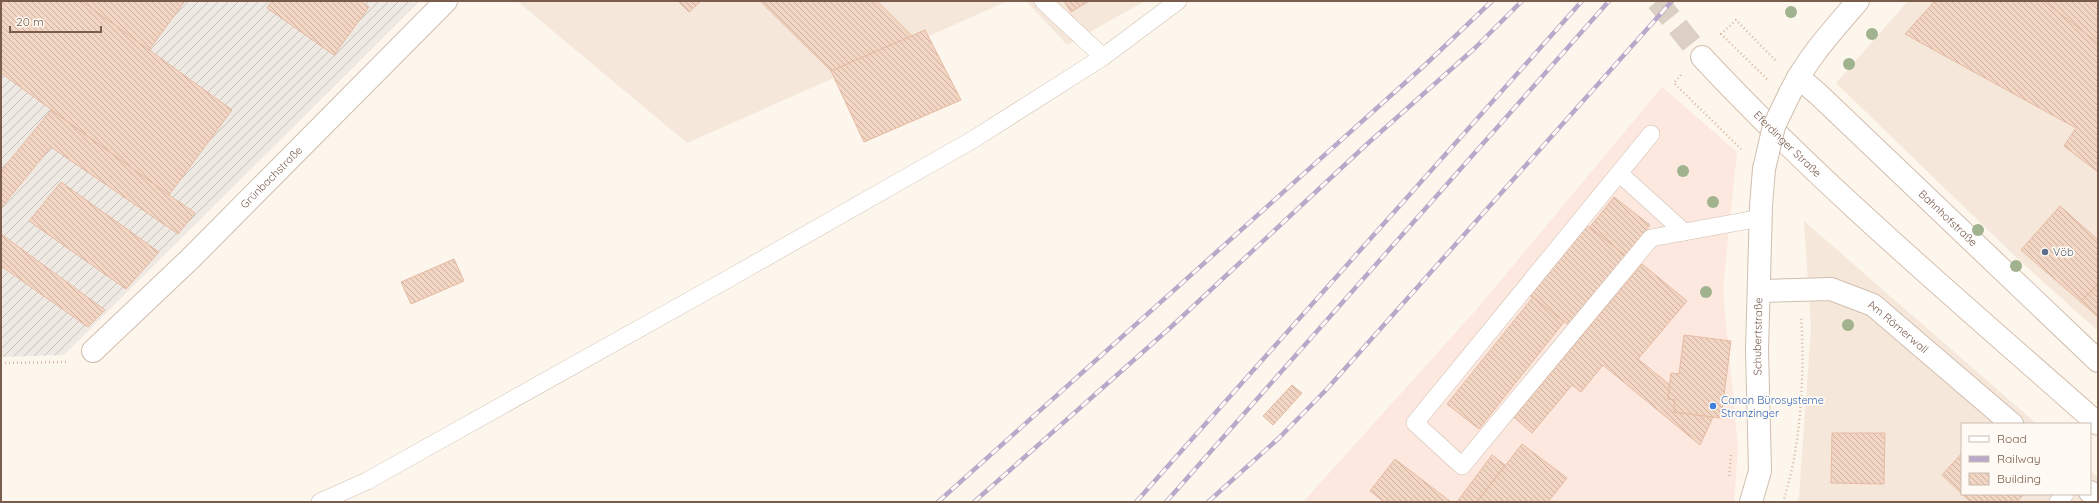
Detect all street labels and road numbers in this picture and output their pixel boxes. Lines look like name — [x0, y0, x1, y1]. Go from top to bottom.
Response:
street label: Eferdinger Straße — [1751, 108, 1824, 180]
street label: Grünbachstraße — [237, 143, 305, 211]
street label: Bahnhofstraße — [1916, 187, 1980, 249]
street label: Schubertstraße — [1750, 297, 1765, 376]
street label: Am Römerwall — [1866, 297, 1931, 356]

